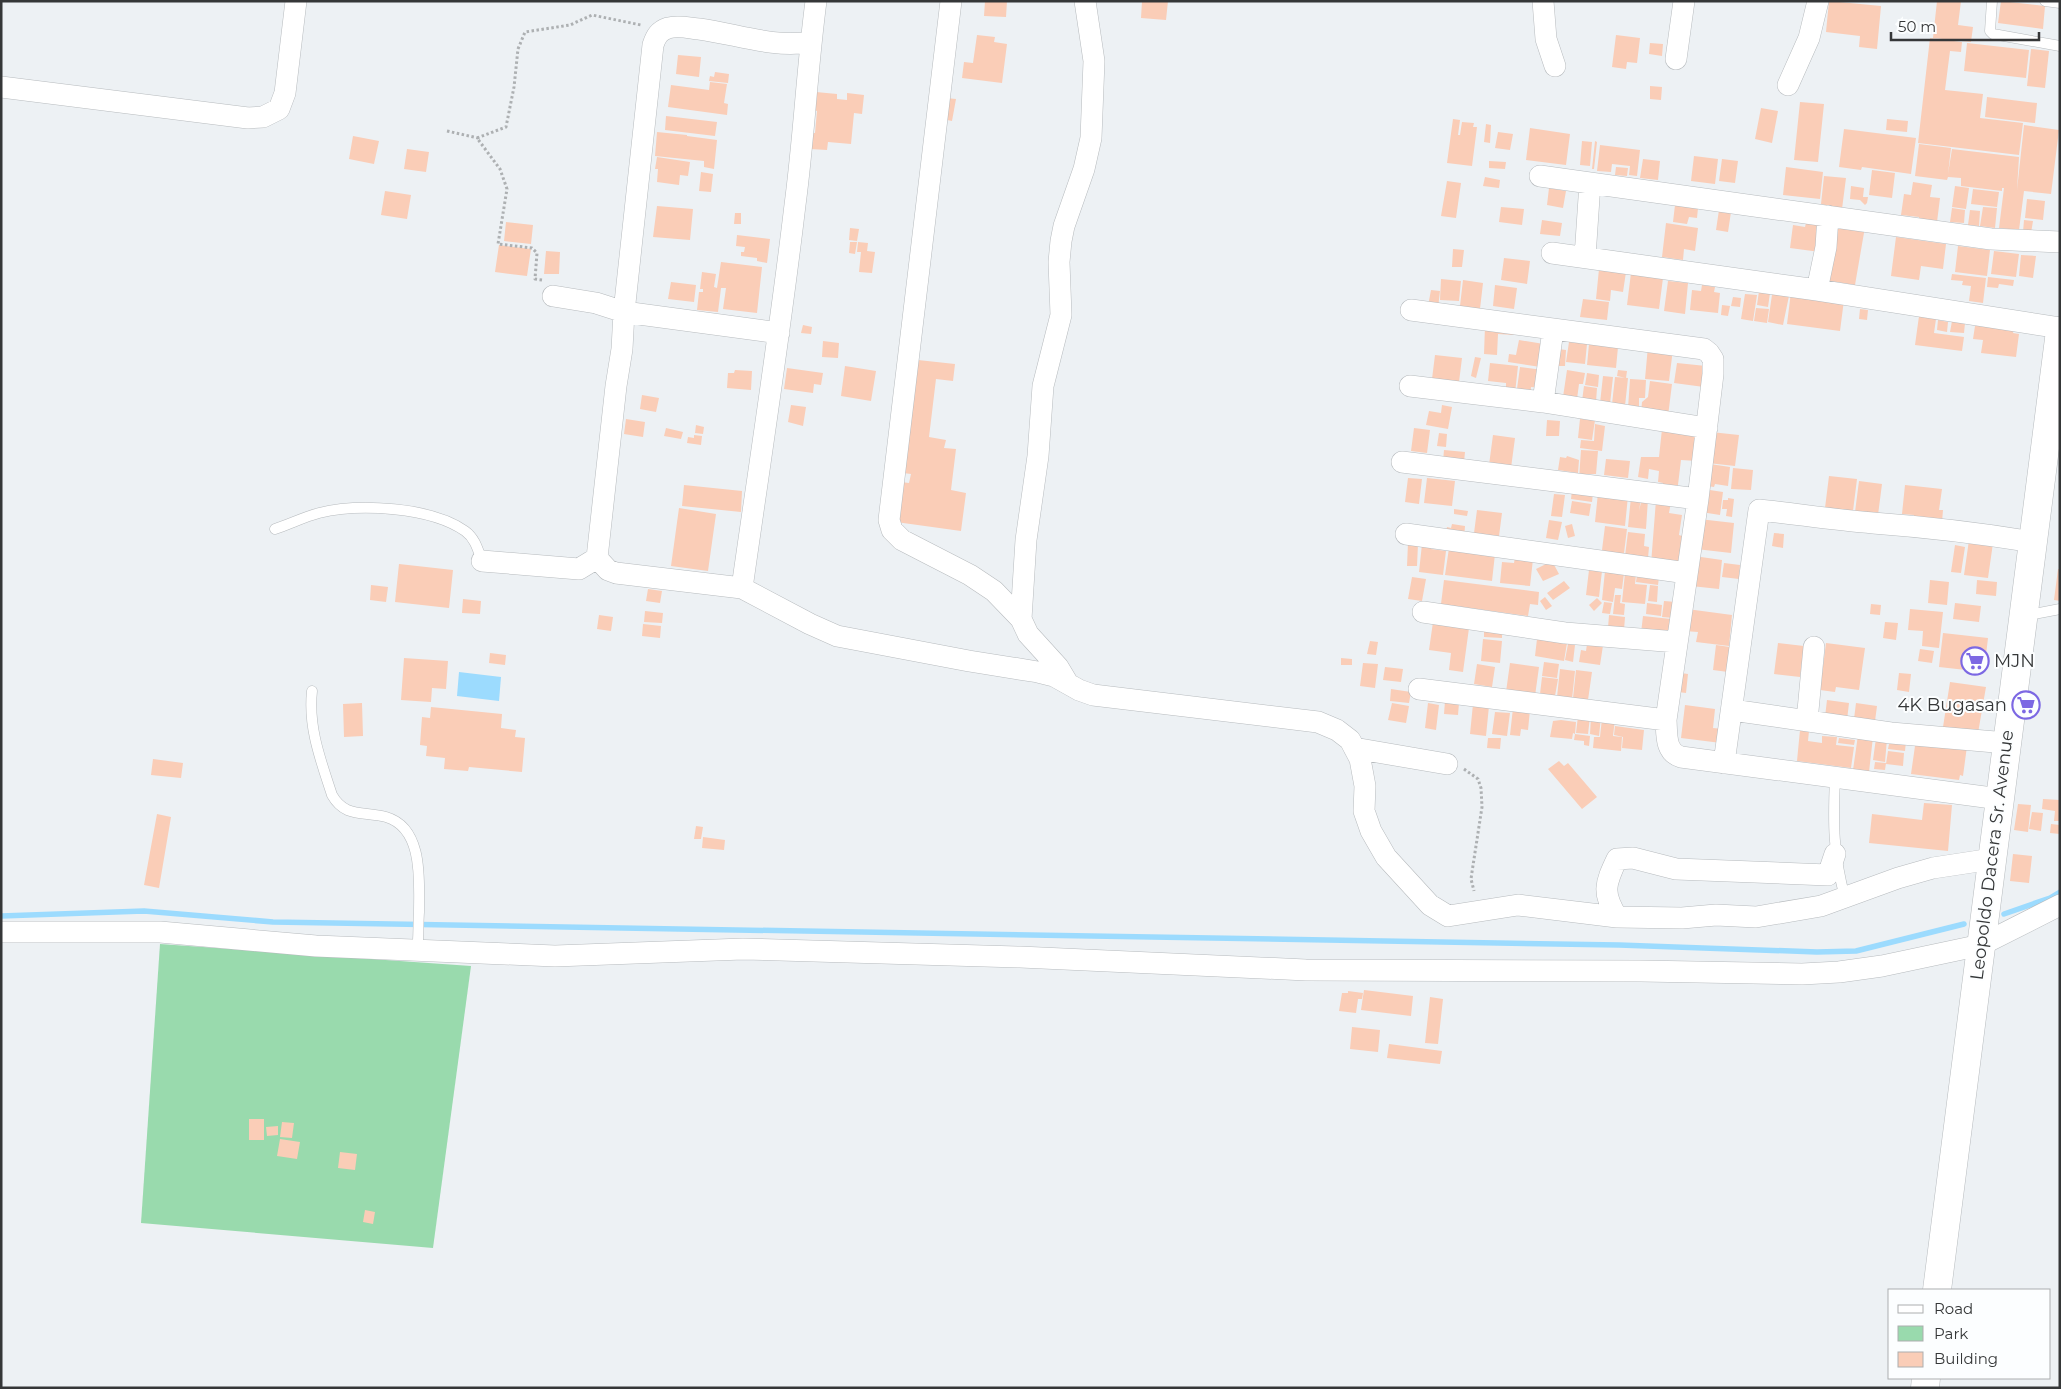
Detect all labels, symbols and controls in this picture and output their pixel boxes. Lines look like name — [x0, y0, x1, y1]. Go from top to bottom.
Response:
scale bar — [1891, 10, 2038, 42]
text: 50 m — [1898, 17, 1936, 36]
supermarket icon: MJN — [1960, 646, 1990, 676]
place label: MJN — [1994, 650, 2035, 672]
supermarket icon: 4K Bugasan — [2011, 690, 2041, 720]
place label: 4K Bugasan — [1897, 694, 2007, 716]
street label: Leopoldo Dacera Sr. Avenue — [1966, 729, 2018, 981]
legend — [1888, 1289, 2051, 1379]
text: Road — [1934, 1299, 1973, 1318]
text: Park — [1934, 1324, 1968, 1343]
text: Building — [1934, 1349, 1998, 1368]

